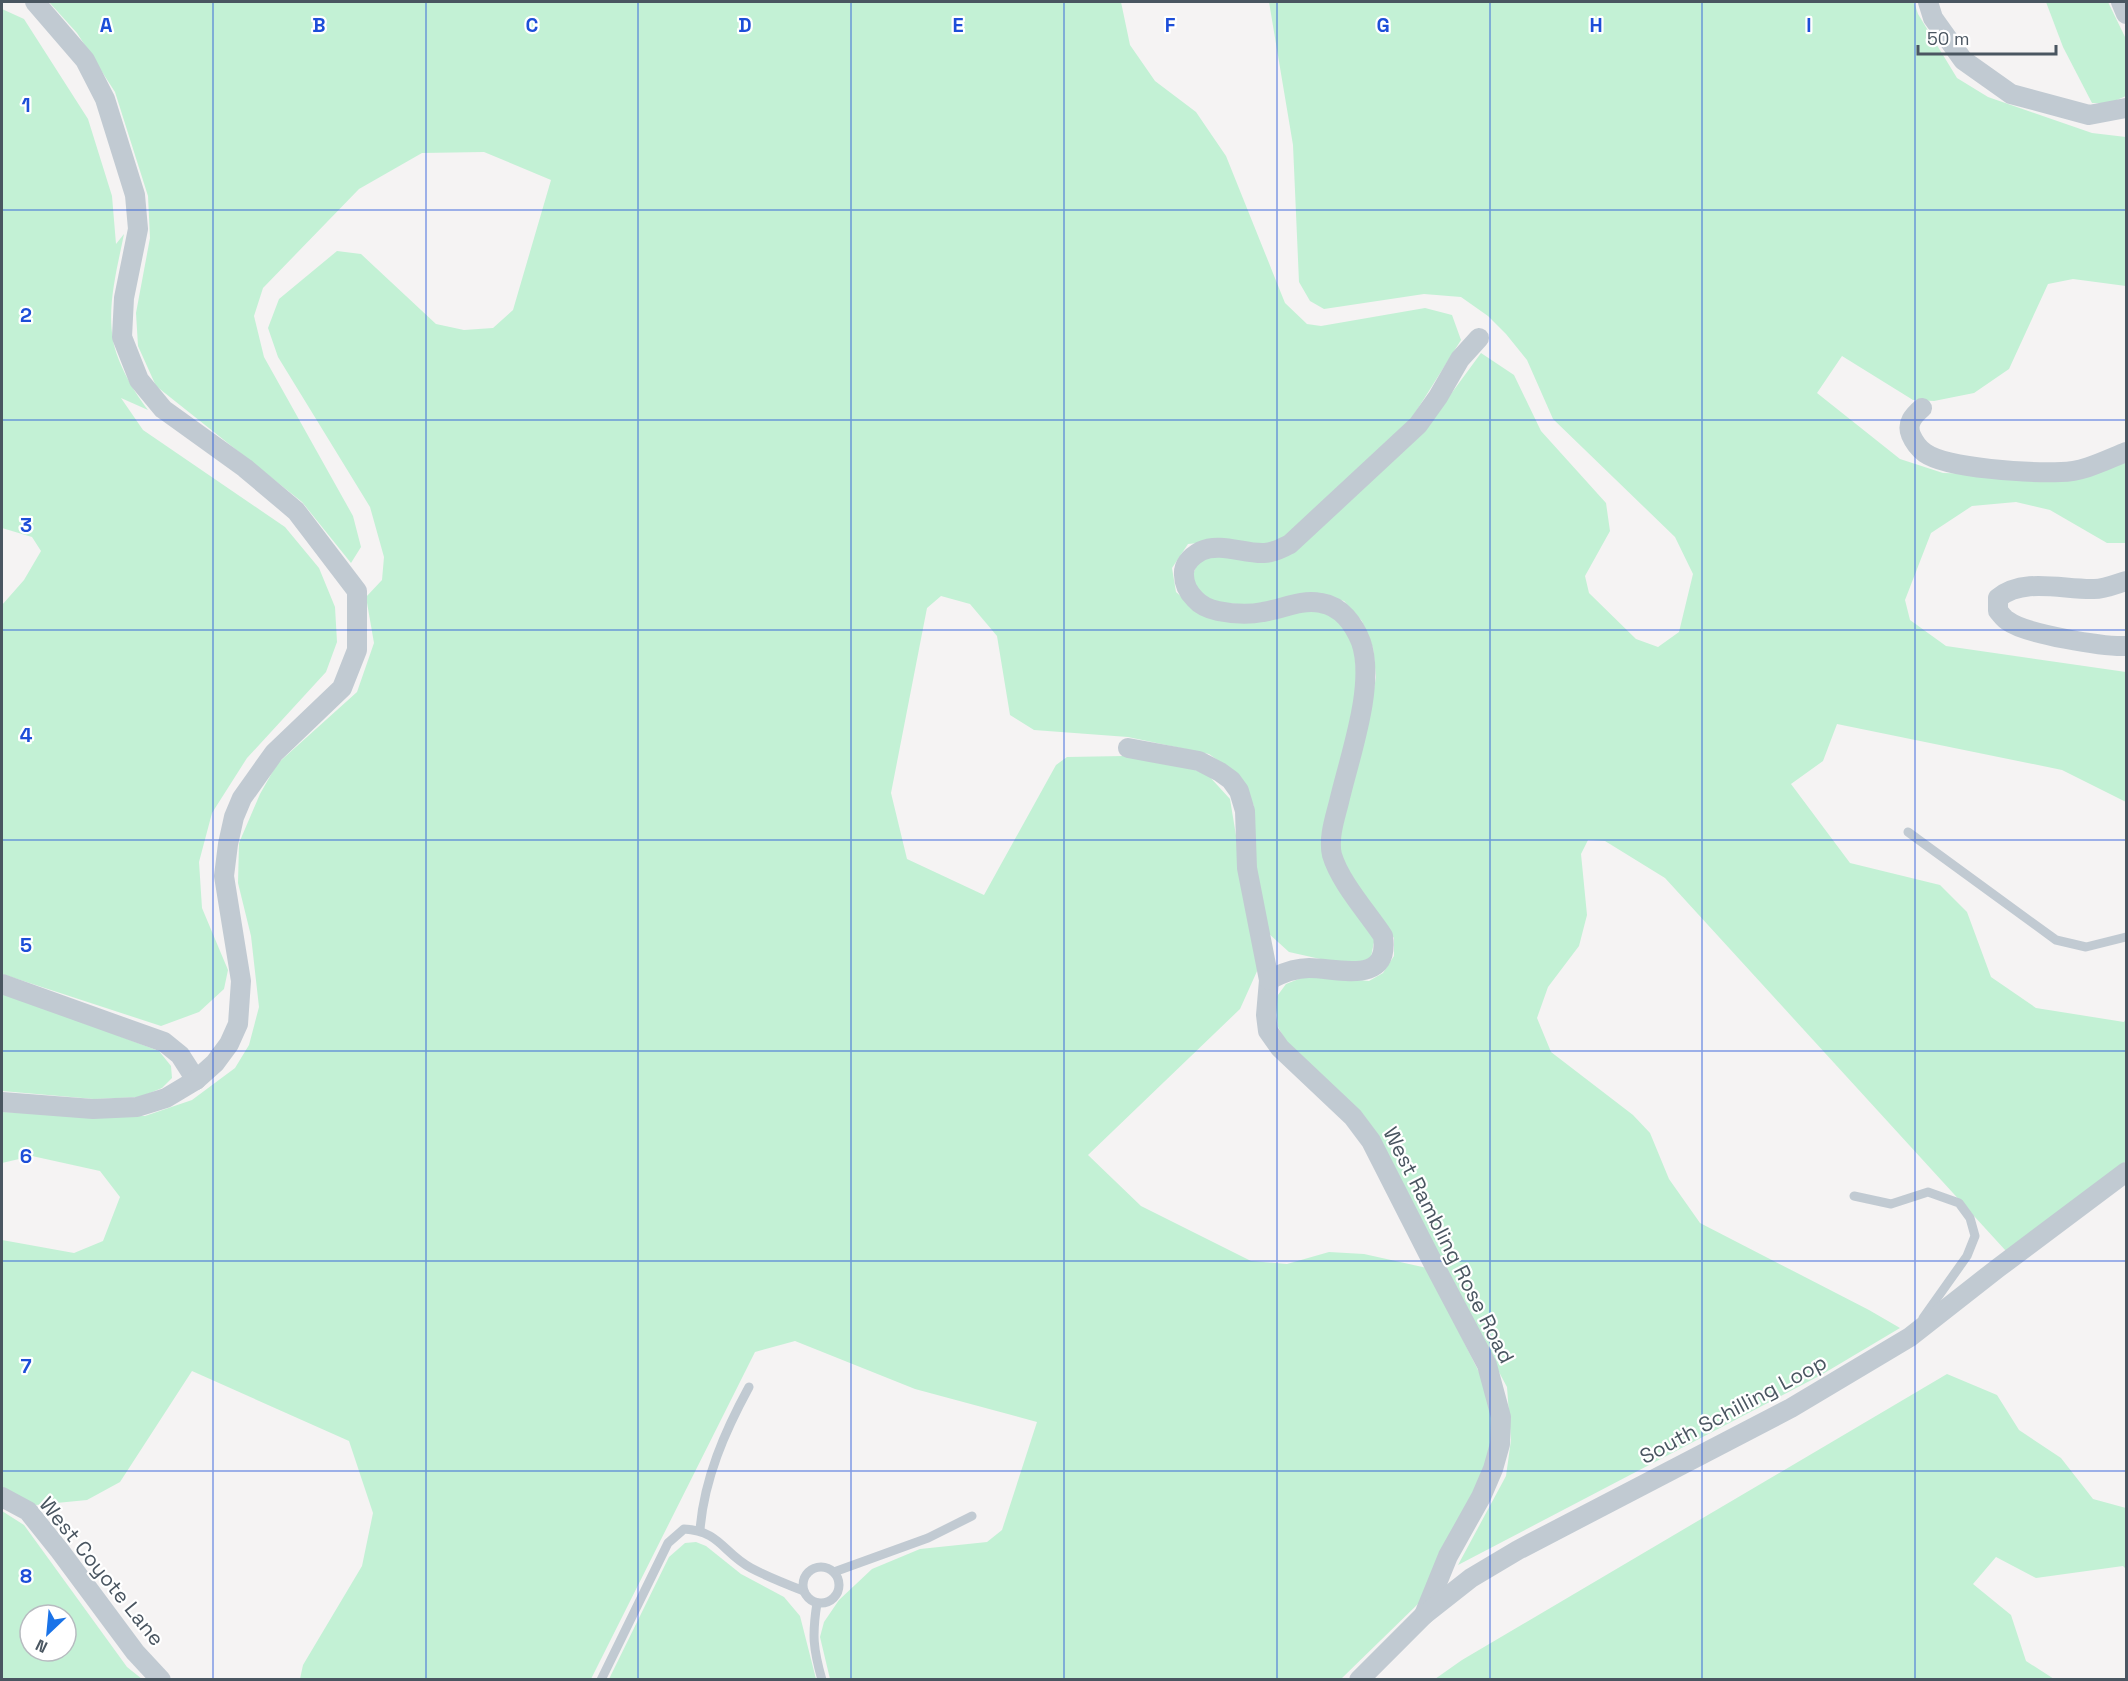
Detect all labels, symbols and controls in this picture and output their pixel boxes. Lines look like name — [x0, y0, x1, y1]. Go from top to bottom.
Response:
text: A — [100, 12, 113, 38]
text: B — [312, 12, 326, 38]
text: C — [526, 12, 539, 38]
text: D — [738, 12, 752, 38]
text: E — [952, 12, 964, 38]
text: F — [1165, 12, 1176, 38]
text: G — [1376, 12, 1390, 38]
text: H — [1589, 12, 1603, 38]
text: I — [1806, 12, 1812, 38]
scale bar — [1918, 18, 2056, 56]
text: 50 m — [1927, 27, 1969, 50]
text: 1 — [21, 92, 31, 118]
text: 2 — [20, 302, 32, 328]
text: 3 — [20, 512, 32, 538]
text: 4 — [20, 722, 33, 748]
text: 5 — [20, 932, 32, 958]
street label: West Rambling Rose Road — [1377, 1122, 1521, 1368]
text: 6 — [20, 1143, 32, 1169]
street label: South Schilling Loop — [1635, 1348, 1831, 1470]
text: 7 — [20, 1353, 32, 1379]
street label: West Coyote Lane — [34, 1491, 170, 1651]
text: 8 — [20, 1563, 32, 1589]
north arrow — [18, 1603, 78, 1663]
text: N — [32, 1634, 51, 1658]

